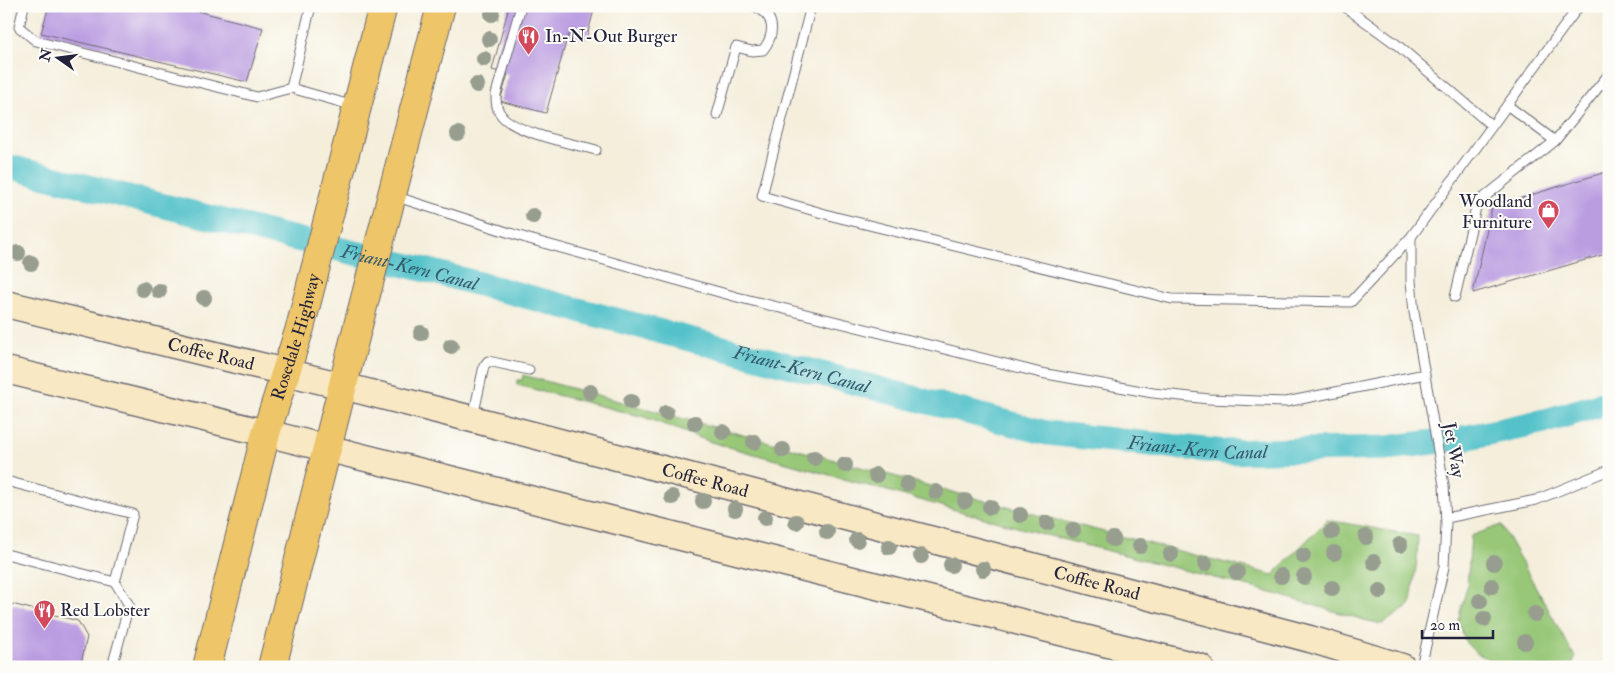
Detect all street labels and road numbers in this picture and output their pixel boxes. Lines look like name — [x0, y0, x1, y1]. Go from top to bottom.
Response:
street label: Rosedale Highway — [266, 270, 326, 403]
street label: Coffee Road — [165, 333, 257, 376]
street label: Jet Way — [1437, 420, 1470, 481]
street label: Coffee Road — [659, 458, 751, 503]
street label: Coffee Road — [1051, 561, 1143, 606]

